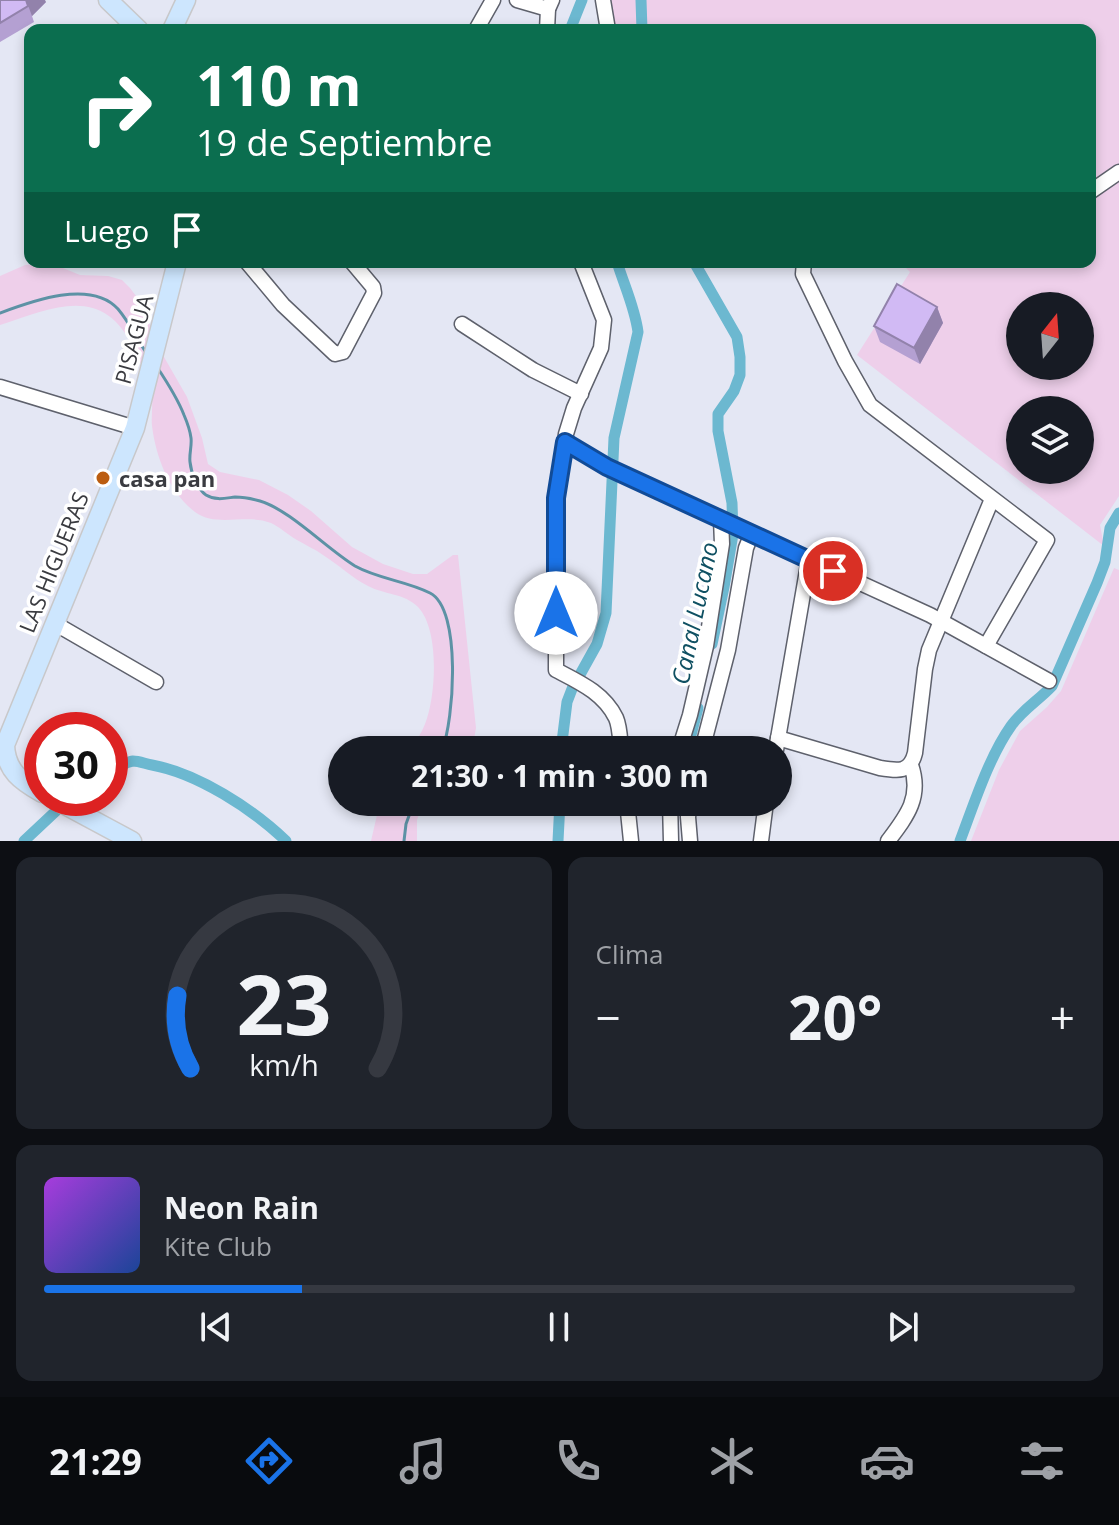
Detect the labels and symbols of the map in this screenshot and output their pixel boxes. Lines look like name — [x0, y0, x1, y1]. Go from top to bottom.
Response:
street label: PISAGUA — [107, 291, 159, 387]
north arrow — [1006, 292, 1094, 380]
place label: casa pan — [119, 463, 215, 493]
marker: casa pan — [94, 469, 112, 487]
street label: LAS HIGUERAS — [11, 487, 95, 637]
pin — [799, 537, 867, 605]
water label: Canal Lucano — [663, 539, 725, 687]
position arrow — [514, 571, 598, 655]
speed limit sign: 30 — [24, 712, 128, 816]

